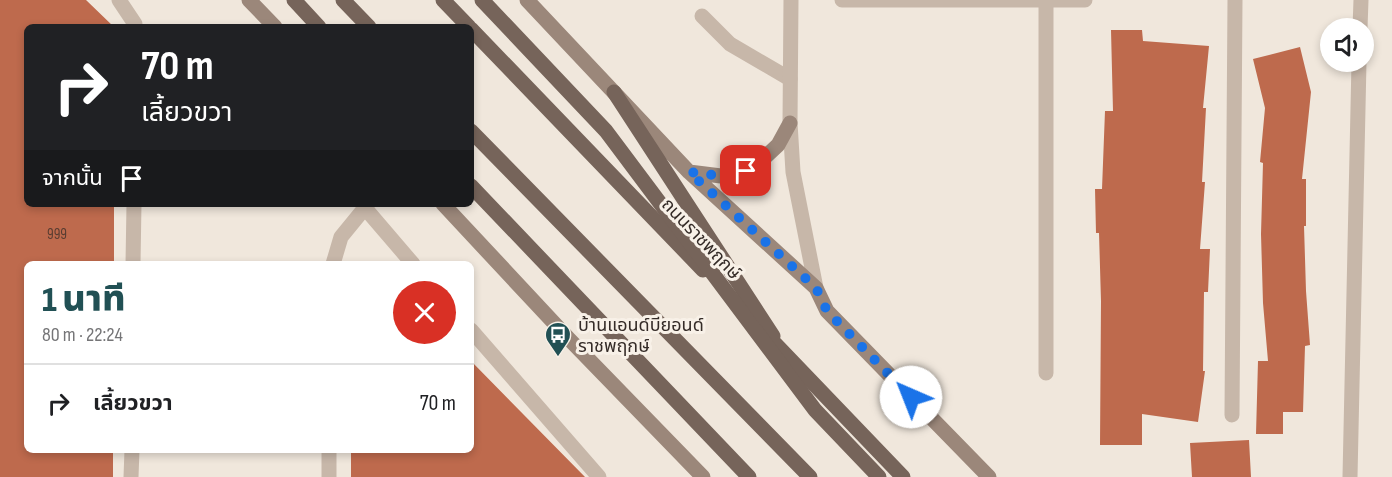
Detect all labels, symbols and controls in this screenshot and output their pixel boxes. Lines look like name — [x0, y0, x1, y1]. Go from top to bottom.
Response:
map controls — [1320, 18, 1374, 72]
button: sound — [1320, 18, 1374, 72]
text: 70 m — [141, 41, 214, 92]
icon: right — [42, 48, 120, 126]
text: เลี้ยวขวา — [141, 97, 232, 129]
pin — [720, 145, 771, 196]
icon: arrive — [729, 154, 762, 187]
icon: arrive — [115, 162, 148, 195]
text: จากนั้น — [42, 165, 103, 192]
street label: ถนนราชพฤกษ์ — [657, 194, 745, 284]
house number: 999 — [47, 225, 67, 244]
text: 1 นาที — [42, 279, 125, 322]
button: close — [393, 281, 456, 344]
place label: บ้านแอนด์บียอนด์ ราชพฤกษ์ — [578, 315, 704, 357]
bus stop icon: บ้านแอนด์บียอนด์ ราชพฤกษ์ — [543, 320, 573, 358]
text: 80 m · 22:24 — [42, 323, 123, 347]
position arrow — [879, 365, 943, 429]
icon: right — [42, 387, 75, 420]
text: เลี้ยวขวา — [93, 390, 173, 417]
text: 70 m — [420, 390, 456, 417]

